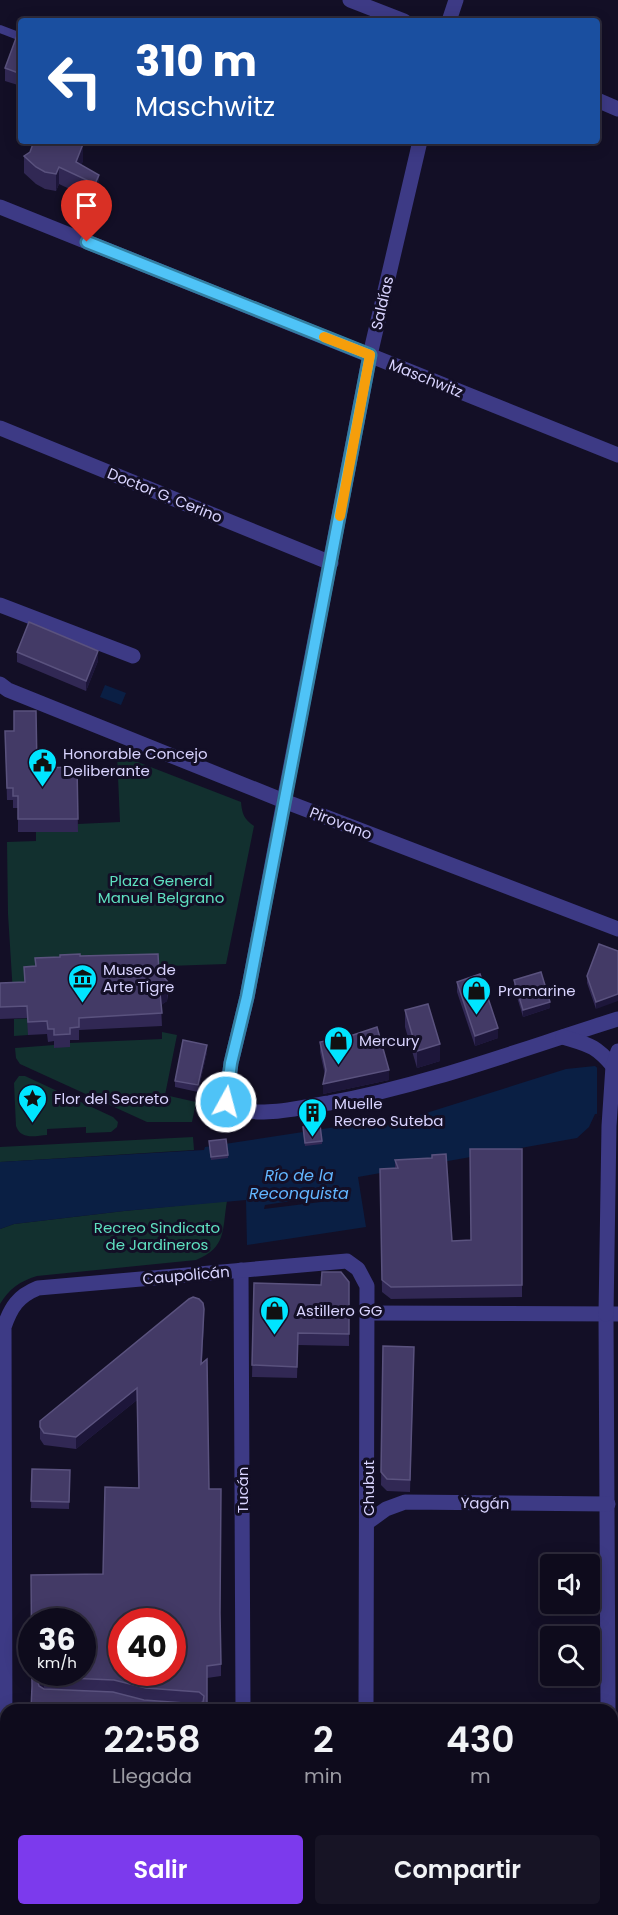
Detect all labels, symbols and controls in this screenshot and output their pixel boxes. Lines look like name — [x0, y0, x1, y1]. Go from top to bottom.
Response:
text: 310 m — [135, 32, 257, 91]
icon: left — [36, 42, 114, 120]
text: Maschwitz — [135, 88, 275, 125]
pin — [61, 180, 112, 242]
icon: arrive — [70, 189, 103, 222]
street label: Saldías — [366, 274, 398, 332]
street label: Maschwitz — [386, 354, 466, 402]
street label: Doctor G. Cerino — [104, 462, 226, 528]
place label: Honorable Concejo Deliberante — [63, 743, 208, 781]
public building icon: Honorable Concejo Deliberante — [26, 746, 58, 788]
street label: Pirovano — [307, 801, 375, 845]
park label: Plaza General Manuel Belgrano — [98, 870, 224, 908]
place label: Museo de Arte Tigre — [103, 959, 176, 997]
museum icon: Museo de Arte Tigre — [66, 962, 98, 1004]
shop icon: Promarine — [461, 974, 493, 1016]
place label: Promarine — [498, 980, 576, 1001]
shop icon: Mercury — [322, 1024, 354, 1066]
place label: Mercury — [359, 1030, 420, 1051]
position arrow — [194, 1070, 258, 1134]
place icon: Flor del Secreto — [17, 1082, 49, 1124]
place label: Flor del Secreto — [54, 1088, 169, 1109]
place label: Muelle Recreo Suteba — [334, 1093, 443, 1131]
building icon: Muelle Recreo Suteba — [297, 1096, 329, 1138]
water label: Río de la Reconquista — [249, 1164, 349, 1205]
park label: Recreo Sindicato de Jardineros — [94, 1217, 220, 1255]
street label: Caupolicán — [142, 1261, 230, 1289]
shop icon: Astillero GG — [259, 1294, 291, 1336]
place label: Astillero GG — [296, 1300, 383, 1321]
street label: Chubut — [358, 1460, 379, 1516]
street label: Tucán — [232, 1467, 253, 1513]
street label: Yagán — [460, 1492, 510, 1514]
map controls — [540, 1554, 600, 1686]
button: sound — [540, 1554, 600, 1614]
speed limit sign: 40 — [108, 1608, 186, 1686]
text: 36 — [38, 1618, 76, 1661]
button: search — [540, 1626, 600, 1686]
text: km/h — [37, 1652, 77, 1673]
text: 22:58 — [103, 1714, 201, 1765]
text: 2 — [313, 1714, 334, 1765]
text: 430 — [446, 1714, 515, 1765]
text: Llegada — [112, 1762, 192, 1790]
text: min — [304, 1762, 342, 1790]
text: m — [470, 1762, 490, 1790]
button: Salir — [18, 1835, 303, 1904]
button: Compartir — [315, 1835, 600, 1904]

